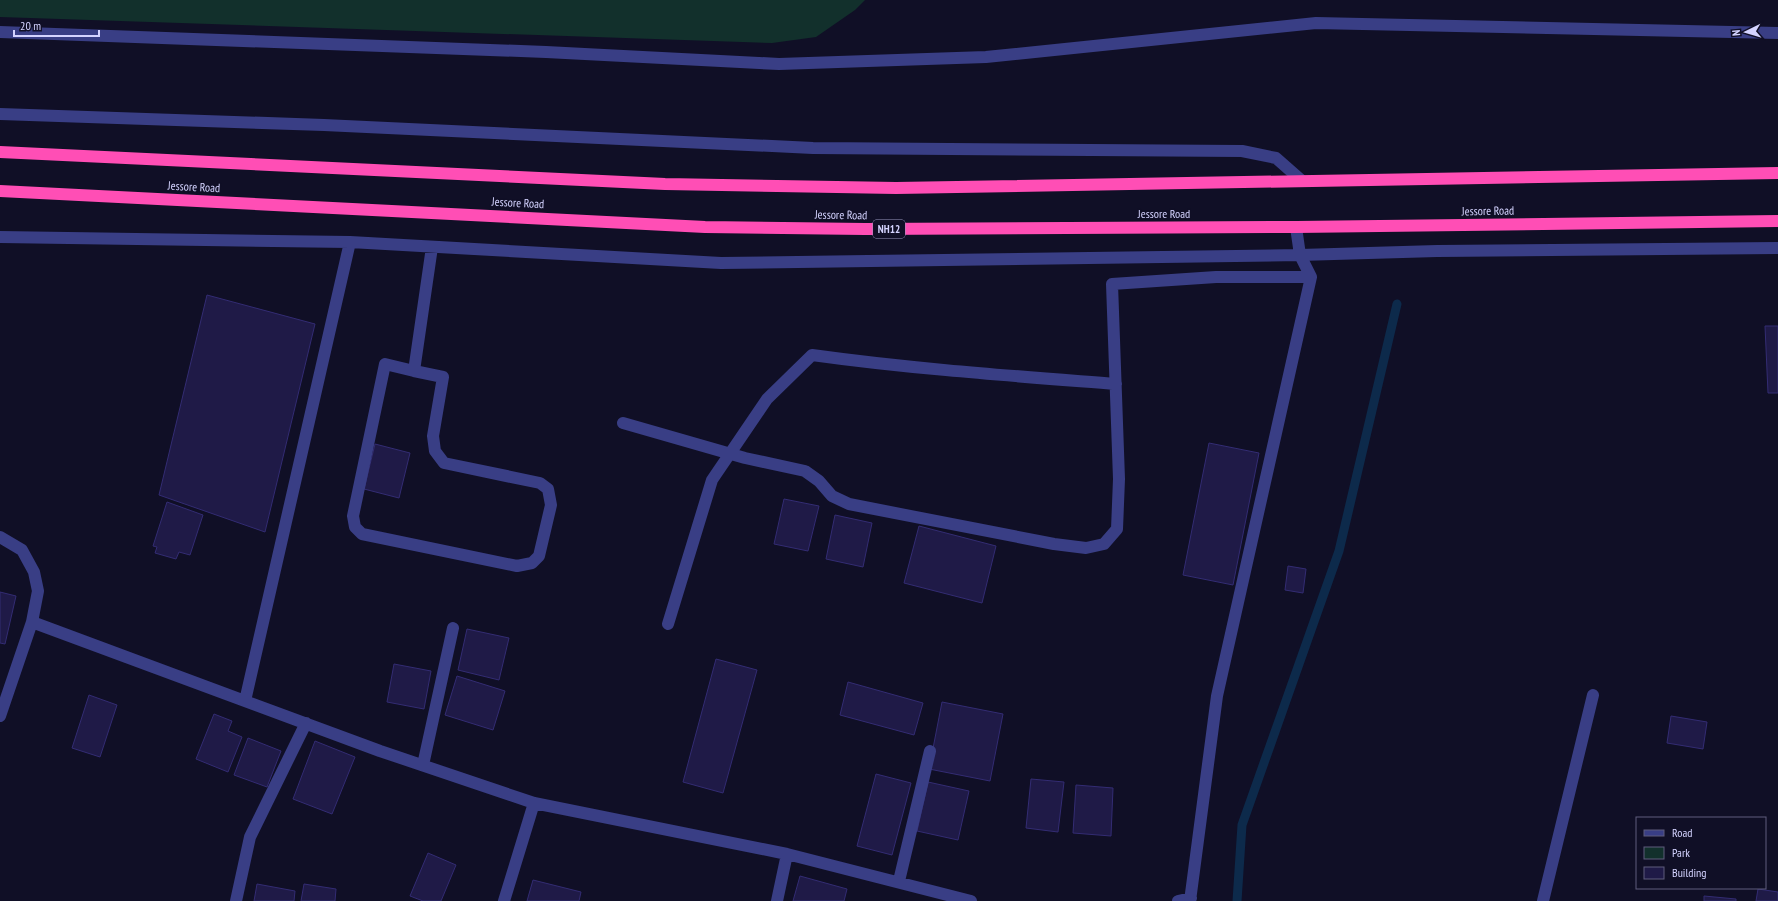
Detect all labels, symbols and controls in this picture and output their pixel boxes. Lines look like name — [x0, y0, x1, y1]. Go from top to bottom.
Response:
scale bar — [14, 12, 99, 38]
north arrow — [1726, 12, 1766, 52]
text: 20 m — [20, 18, 41, 33]
text: N — [1729, 29, 1743, 36]
street label: Jessore Road — [166, 178, 221, 195]
street label: Jessore Road — [490, 194, 545, 211]
street label: Jessore Road — [1461, 203, 1514, 218]
street label: Jessore Road — [1137, 206, 1190, 221]
street label: Jessore Road — [814, 207, 867, 222]
road number: NH12 — [873, 220, 905, 238]
legend — [1636, 817, 1766, 889]
text: Road — [1672, 825, 1692, 840]
text: Park — [1672, 845, 1690, 860]
text: Building — [1672, 865, 1707, 880]

